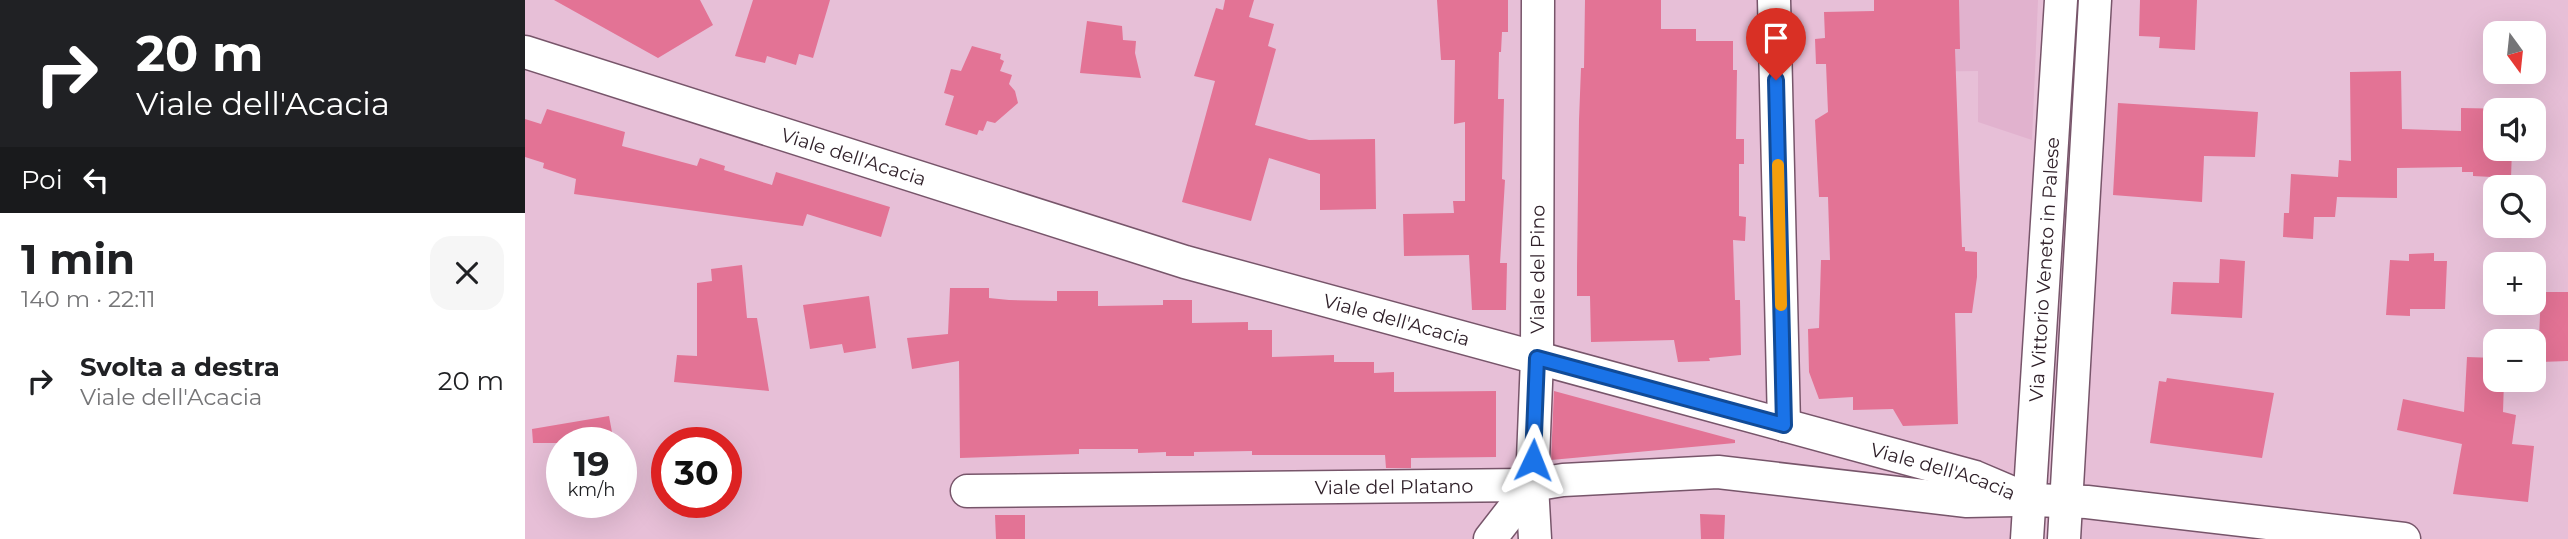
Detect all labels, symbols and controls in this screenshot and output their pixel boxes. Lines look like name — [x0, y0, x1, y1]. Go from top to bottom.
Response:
pin — [1746, 8, 1806, 80]
icon: arrive — [1757, 19, 1795, 57]
north arrow — [2483, 21, 2546, 84]
map controls — [2483, 21, 2546, 392]
text: 20 m — [136, 24, 263, 83]
icon: right — [21, 28, 112, 119]
text: Viale dell'Acacia — [136, 84, 390, 123]
button: sound — [2483, 98, 2546, 161]
street label: Viale dell'Acacia — [778, 123, 929, 190]
street label: Via Vittorio Veneto in Palese — [2024, 136, 2064, 403]
icon: left — [77, 161, 115, 199]
text: Poi — [21, 164, 63, 196]
button: search — [2483, 175, 2546, 238]
street label: Viale del Pino — [1526, 205, 1549, 334]
text: 1 min — [21, 233, 135, 285]
button: close — [430, 236, 504, 310]
button: + — [2483, 252, 2546, 315]
text: 140 m · 22:11 — [21, 285, 156, 313]
street label: Viale dell'Acacia — [1321, 289, 1473, 351]
button: − — [2483, 329, 2546, 392]
text: Svolta a destra — [80, 351, 280, 383]
icon: right — [21, 362, 59, 400]
text: 20 m — [438, 365, 504, 397]
text: Viale dell'Acacia — [80, 383, 262, 411]
position arrow — [1496, 423, 1570, 497]
speed limit sign: 30 — [651, 427, 742, 518]
street label: Viale dell'Acacia — [1868, 438, 2019, 504]
text: 19 — [573, 442, 610, 485]
street label: Viale del Platano — [1315, 474, 1474, 499]
text: km/h — [567, 479, 616, 501]

